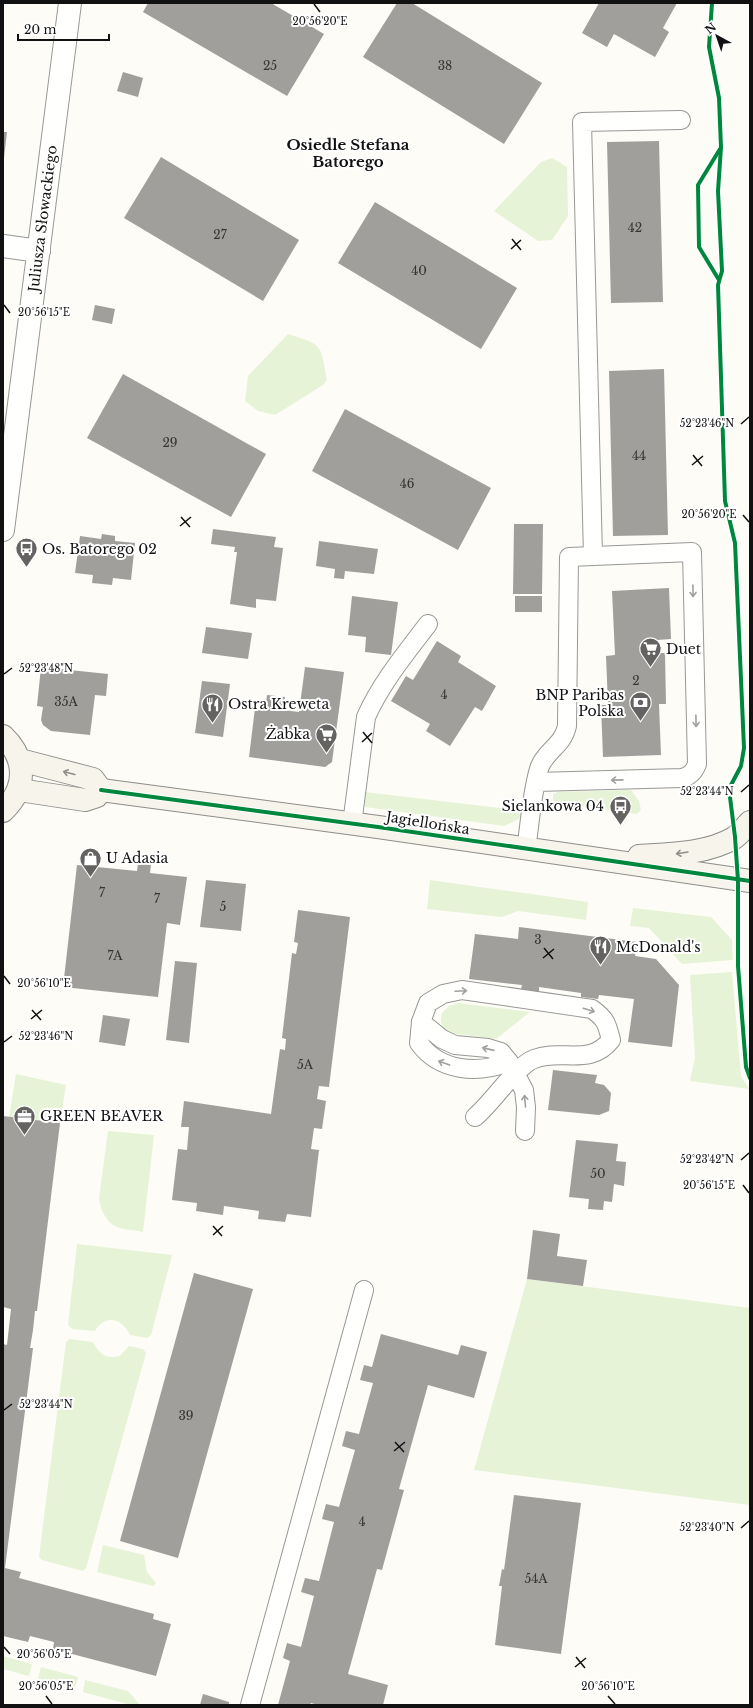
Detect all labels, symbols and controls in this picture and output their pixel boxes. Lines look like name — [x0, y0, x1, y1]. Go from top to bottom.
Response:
text: 20°56'20"E — [292, 15, 348, 28]
scale bar — [18, 16, 109, 42]
north arrow — [697, 16, 737, 56]
text: N — [702, 19, 720, 37]
text: 20 m — [24, 22, 56, 37]
house number: 25 — [263, 58, 277, 73]
house number: 38 — [438, 58, 452, 73]
district label: Osiedle Stefana Batorego — [287, 135, 410, 171]
street label: Juliusza Słowackiego — [24, 144, 61, 295]
house number: 42 — [628, 220, 642, 235]
house number: 27 — [213, 227, 228, 242]
house number: 40 — [411, 263, 427, 278]
text: 20°56'15"E — [18, 306, 70, 319]
text: 52°23'46"N — [680, 417, 734, 430]
house number: 29 — [162, 435, 178, 450]
house number: 44 — [632, 448, 646, 463]
house number: 46 — [400, 476, 415, 491]
text: 20°56'20"E — [681, 508, 737, 521]
bus stop icon: Os. Batorego 02 — [13, 536, 39, 569]
place label: Os. Batorego 02 — [42, 540, 157, 558]
one-way arrow — [689, 584, 697, 597]
supermarket icon: Duet — [637, 636, 663, 669]
place label: Duet — [666, 640, 702, 658]
text: 52°23'48"N — [19, 662, 73, 675]
house number: 2 — [632, 673, 640, 688]
place label: BNP Paribas Polska — [536, 686, 624, 720]
house number: 4 — [440, 687, 448, 702]
bank icon: BNP Paribas Polska — [627, 690, 653, 723]
restaurant icon: Ostra Kreweta — [199, 691, 225, 724]
house number: 35A — [54, 694, 78, 709]
place label: Ostra Kreweta — [228, 695, 329, 713]
one-way arrow — [692, 714, 700, 727]
supermarket icon: Żabka — [313, 721, 339, 754]
place label: Żabka — [266, 725, 310, 743]
one-way arrow — [63, 769, 76, 776]
one-way arrow — [611, 776, 624, 784]
text: 52°23'44"N — [680, 785, 734, 798]
bus stop icon: Sielankowa 04 — [607, 793, 633, 826]
place label: Sielankowa 04 — [502, 797, 604, 815]
street label: Jagiellońska — [383, 807, 471, 839]
shop icon: U Adasia — [77, 845, 103, 878]
place label: U Adasia — [106, 849, 168, 867]
one-way arrow — [676, 849, 689, 857]
house number: 7 — [99, 885, 106, 900]
house number: 7 — [154, 891, 161, 906]
house number: 5 — [220, 899, 227, 914]
house number: 3 — [534, 932, 542, 947]
restaurant icon: McDonald's — [587, 934, 613, 967]
place label: McDonald's — [616, 938, 701, 956]
house number: 7A — [108, 948, 123, 963]
text: 20°56'10"E — [17, 977, 71, 990]
one-way arrow — [454, 988, 467, 995]
one-way arrow — [583, 1007, 596, 1014]
text: 52°23'46"N — [19, 1030, 73, 1043]
one-way arrow — [482, 1044, 495, 1052]
house number: 5A — [297, 1057, 314, 1072]
one-way arrow — [438, 1059, 450, 1067]
one-way arrow — [522, 1095, 529, 1108]
office icon: GREEN BEAVER — [11, 1103, 37, 1136]
place label: GREEN BEAVER — [40, 1107, 164, 1125]
text: 52°23'42"N — [680, 1153, 734, 1166]
house number: 50 — [590, 1166, 606, 1181]
text: 20°56'15"E — [683, 1179, 735, 1192]
text: 52°23'44"N — [19, 1398, 73, 1411]
house number: 39 — [178, 1408, 194, 1423]
house number: 4 — [358, 1514, 366, 1529]
text: 52°23'40"N — [679, 1521, 735, 1534]
house number: 54A — [524, 1571, 548, 1586]
text: 20°56'05"E — [17, 1648, 71, 1661]
text: 20°56'05"E — [19, 1680, 73, 1693]
text: 20°56'10"E — [581, 1680, 635, 1693]

